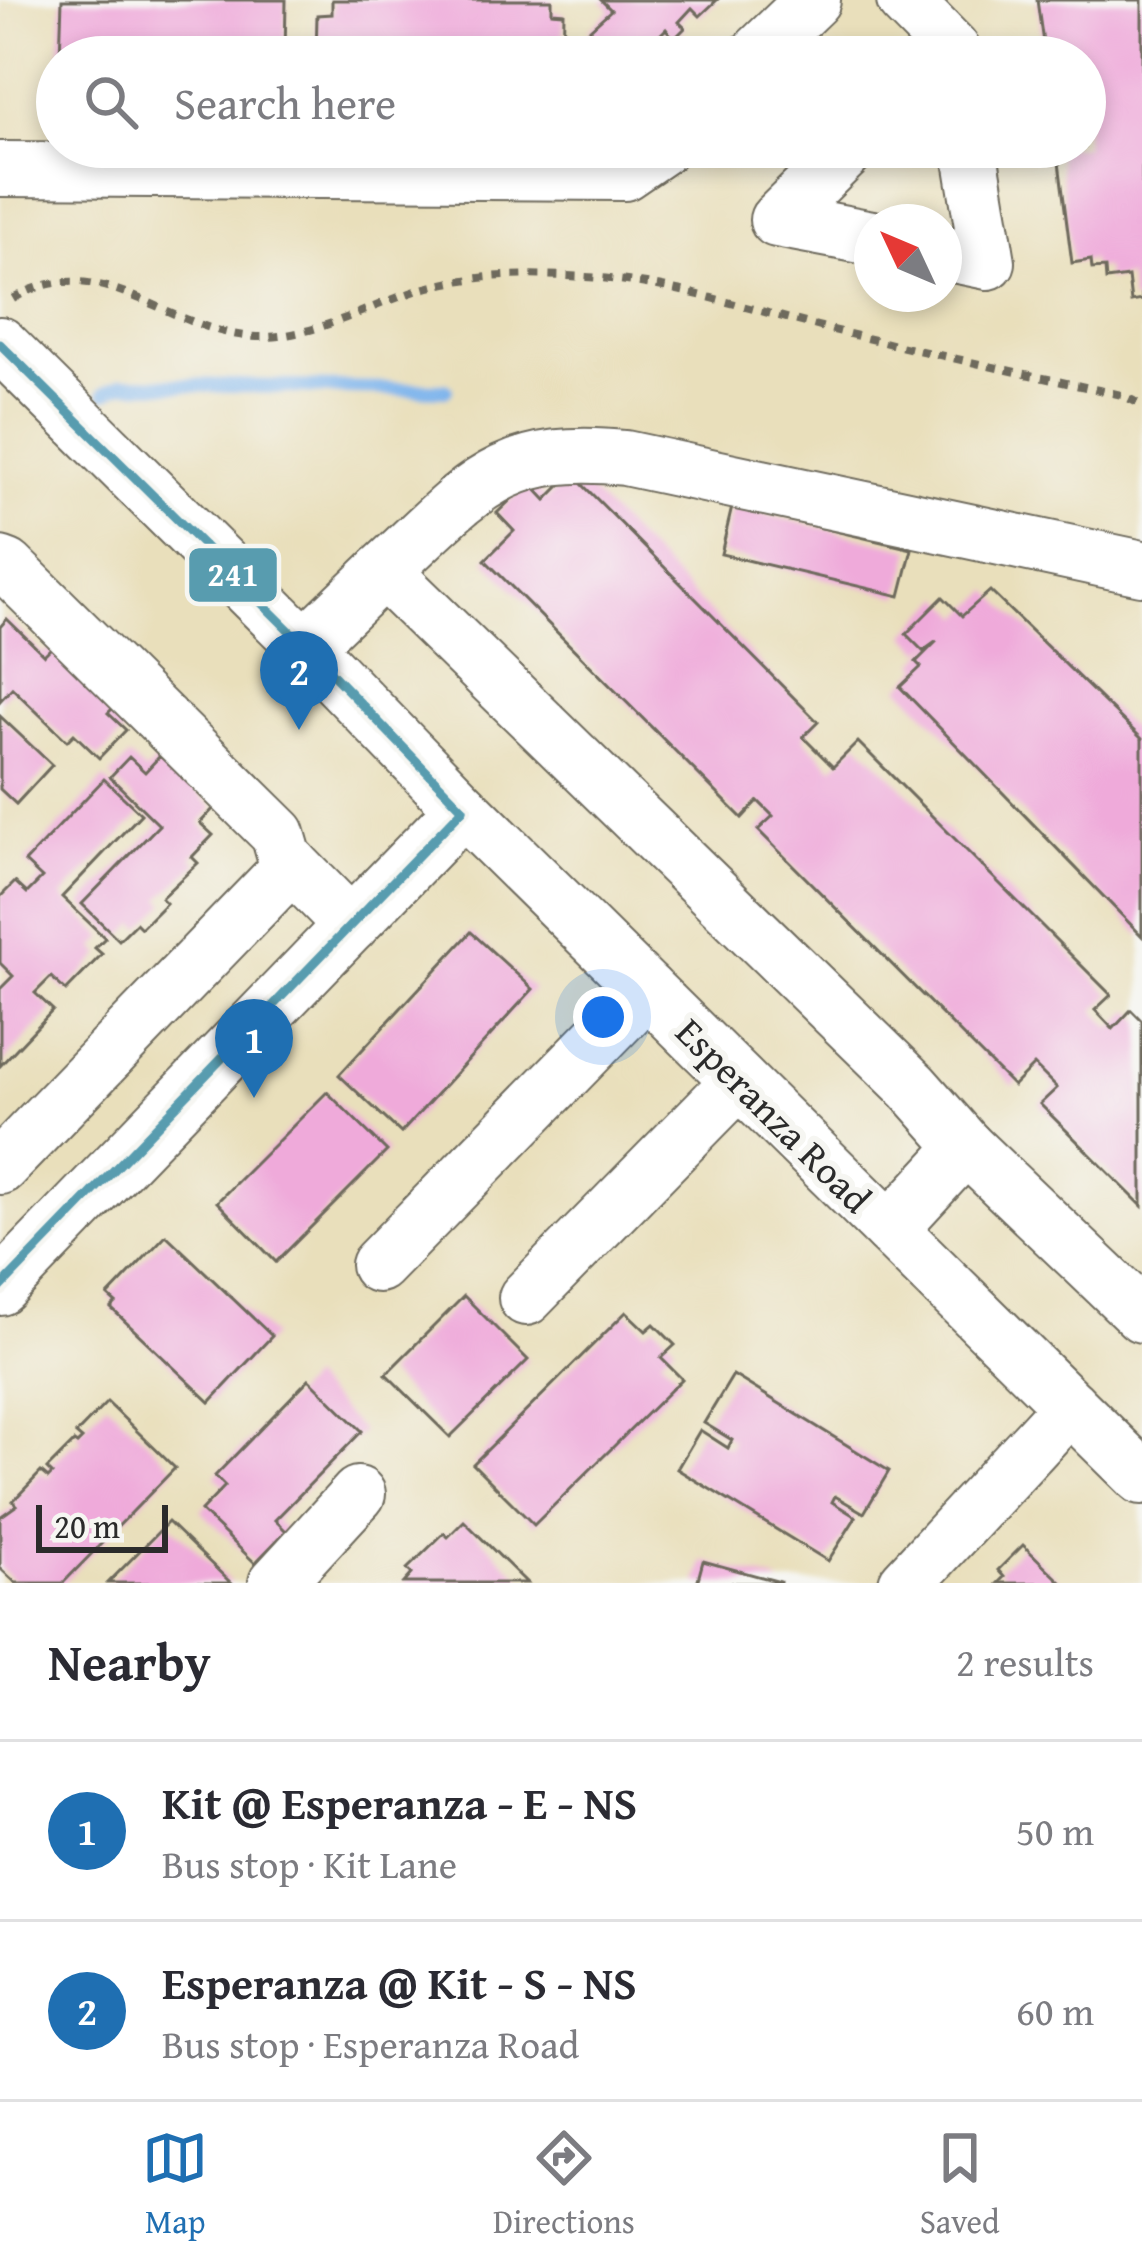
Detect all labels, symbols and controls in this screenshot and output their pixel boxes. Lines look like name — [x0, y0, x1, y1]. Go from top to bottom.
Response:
search box — [36, 36, 1106, 168]
icon: search — [78, 69, 144, 135]
text: Search here — [174, 70, 396, 135]
north arrow — [854, 204, 962, 312]
line badge: 241 — [187, 546, 279, 604]
text: 241 — [207, 550, 259, 598]
pin: 2 — [260, 631, 338, 730]
your location — [573, 987, 633, 1047]
pin: 1 — [215, 999, 293, 1098]
street label: Esperanza Road — [664, 1004, 885, 1226]
scale bar — [36, 1499, 168, 1552]
text: 20 m — [54, 1502, 120, 1550]
text: Nearby — [48, 1624, 211, 1699]
text: 2 results — [956, 1633, 1094, 1690]
text: Kit @ Esperanza - E - NS — [162, 1770, 637, 1835]
text: 1 — [77, 1802, 97, 1859]
text: 50 m — [1016, 1802, 1094, 1859]
text: Bus stop · Kit Lane — [162, 1835, 457, 1892]
text: Esperanza @ Kit - S - NS — [162, 1950, 637, 2015]
text: 2 — [77, 1982, 97, 2039]
text: 60 m — [1016, 1982, 1094, 2039]
text: Bus stop · Esperanza Road — [162, 2015, 579, 2072]
tab: Map — [142, 2125, 208, 2245]
tab: Directions — [493, 2125, 635, 2245]
tab: Saved — [920, 2125, 1000, 2245]

